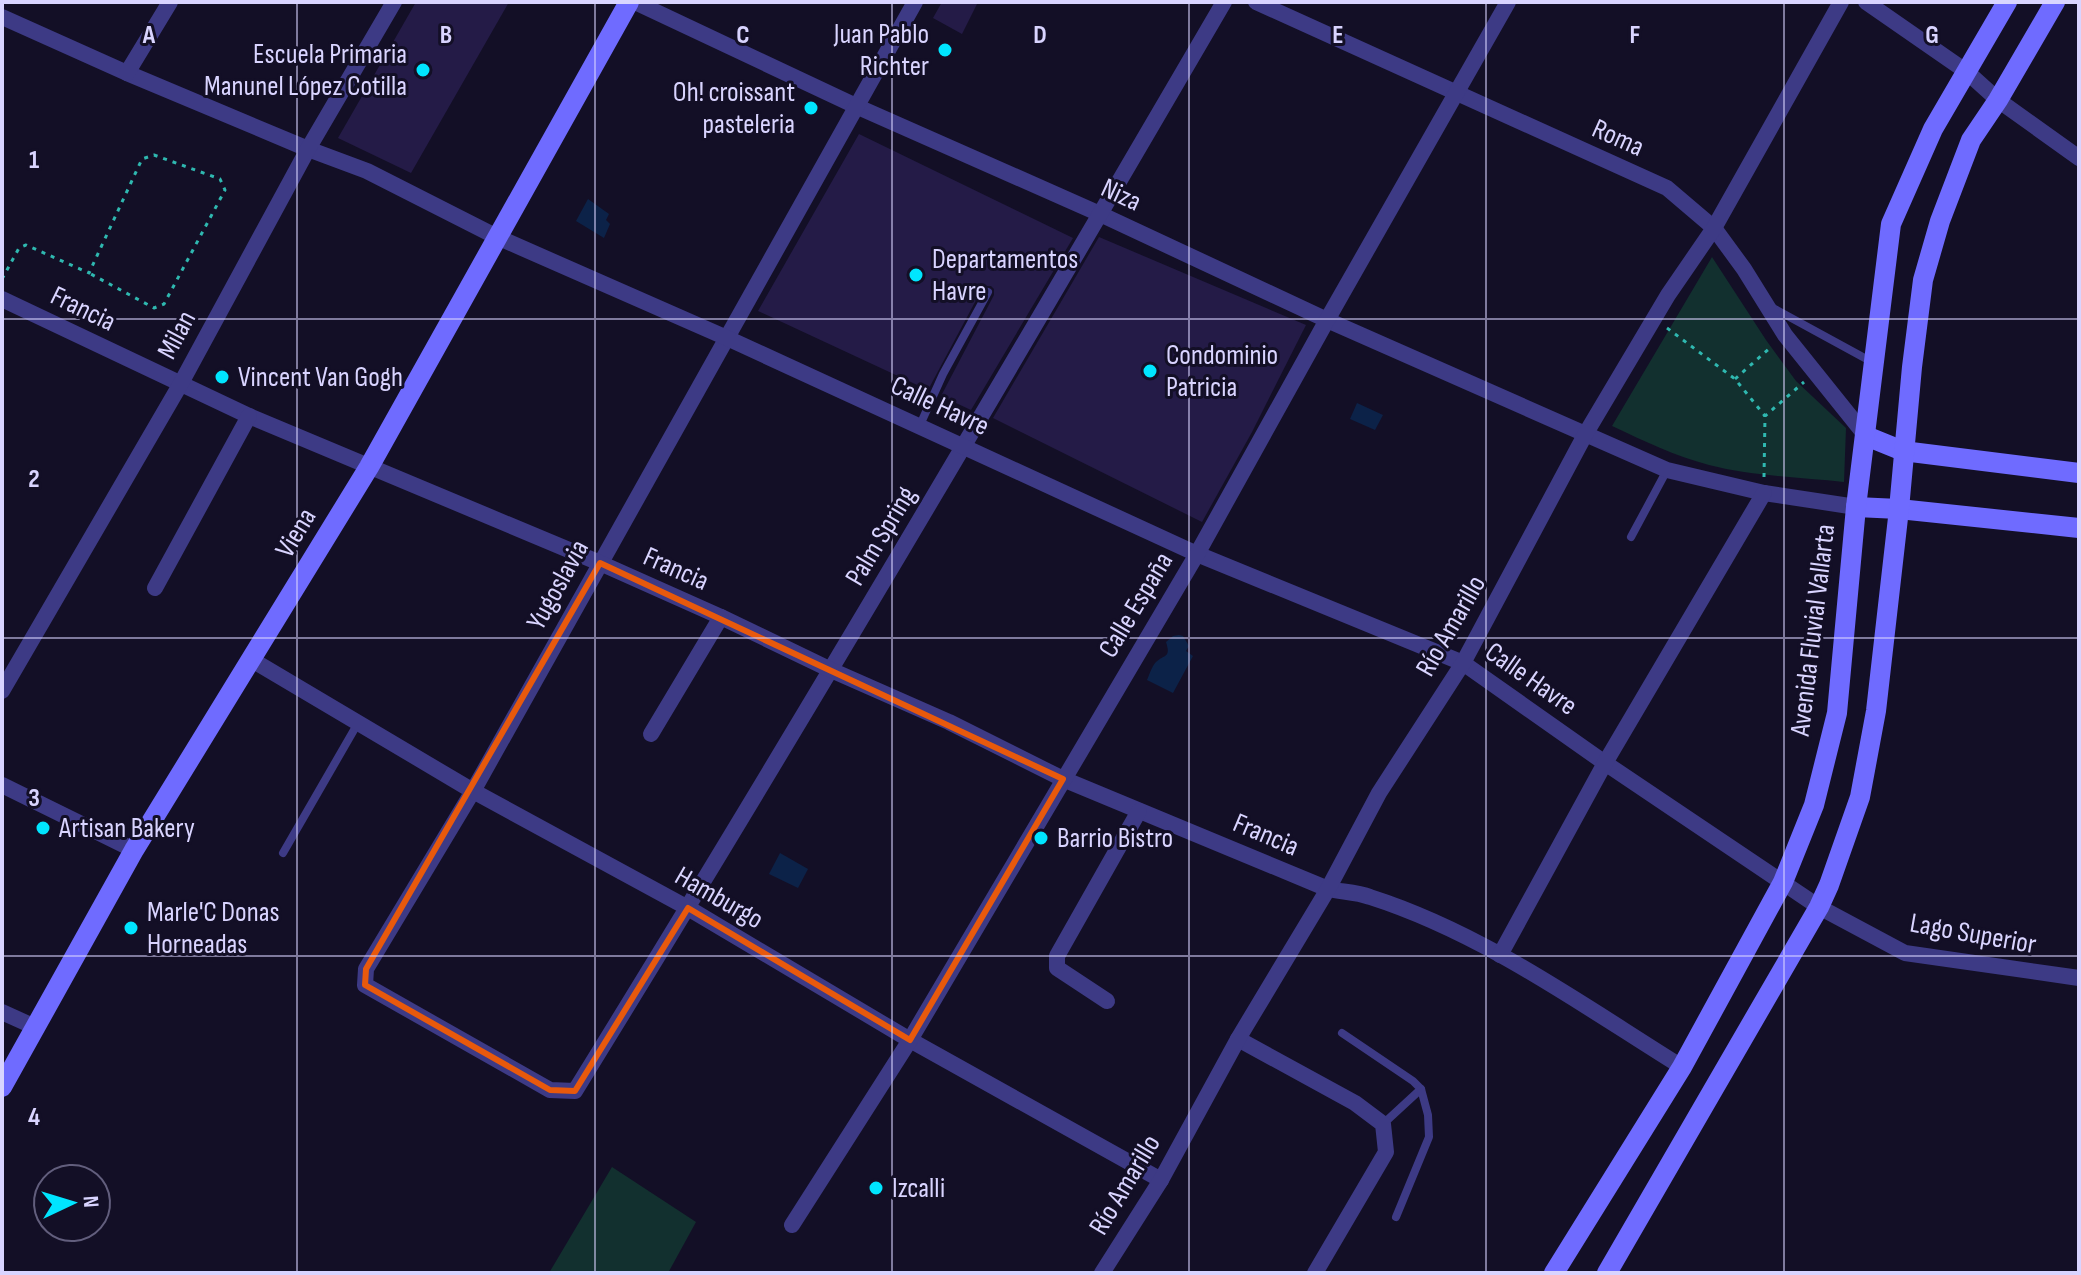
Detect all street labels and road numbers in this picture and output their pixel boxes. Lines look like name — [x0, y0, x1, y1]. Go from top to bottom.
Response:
street label: Roma — [1587, 112, 1649, 164]
street label: Niza — [1096, 172, 1146, 218]
street label: Francia — [45, 279, 121, 339]
street label: Milan — [151, 305, 203, 365]
street label: Calle Havre — [886, 369, 994, 443]
street label: Palm Spring — [839, 480, 923, 592]
street label: Viena — [269, 502, 323, 564]
street label: Avenida Fluvial Vallarta — [1784, 522, 1842, 739]
street label: Yugoslavia — [520, 534, 596, 636]
street label: Francia — [638, 540, 714, 598]
street label: Calle España — [1092, 546, 1180, 664]
street label: Río Amarillo — [1409, 570, 1493, 682]
street label: Calle Havre — [1479, 636, 1583, 722]
street label: Francia — [1228, 807, 1304, 863]
street label: Hamburgo — [669, 860, 769, 936]
street label: Lago Superior — [1907, 907, 2039, 961]
street label: Río Amarillo — [1082, 1129, 1168, 1241]

